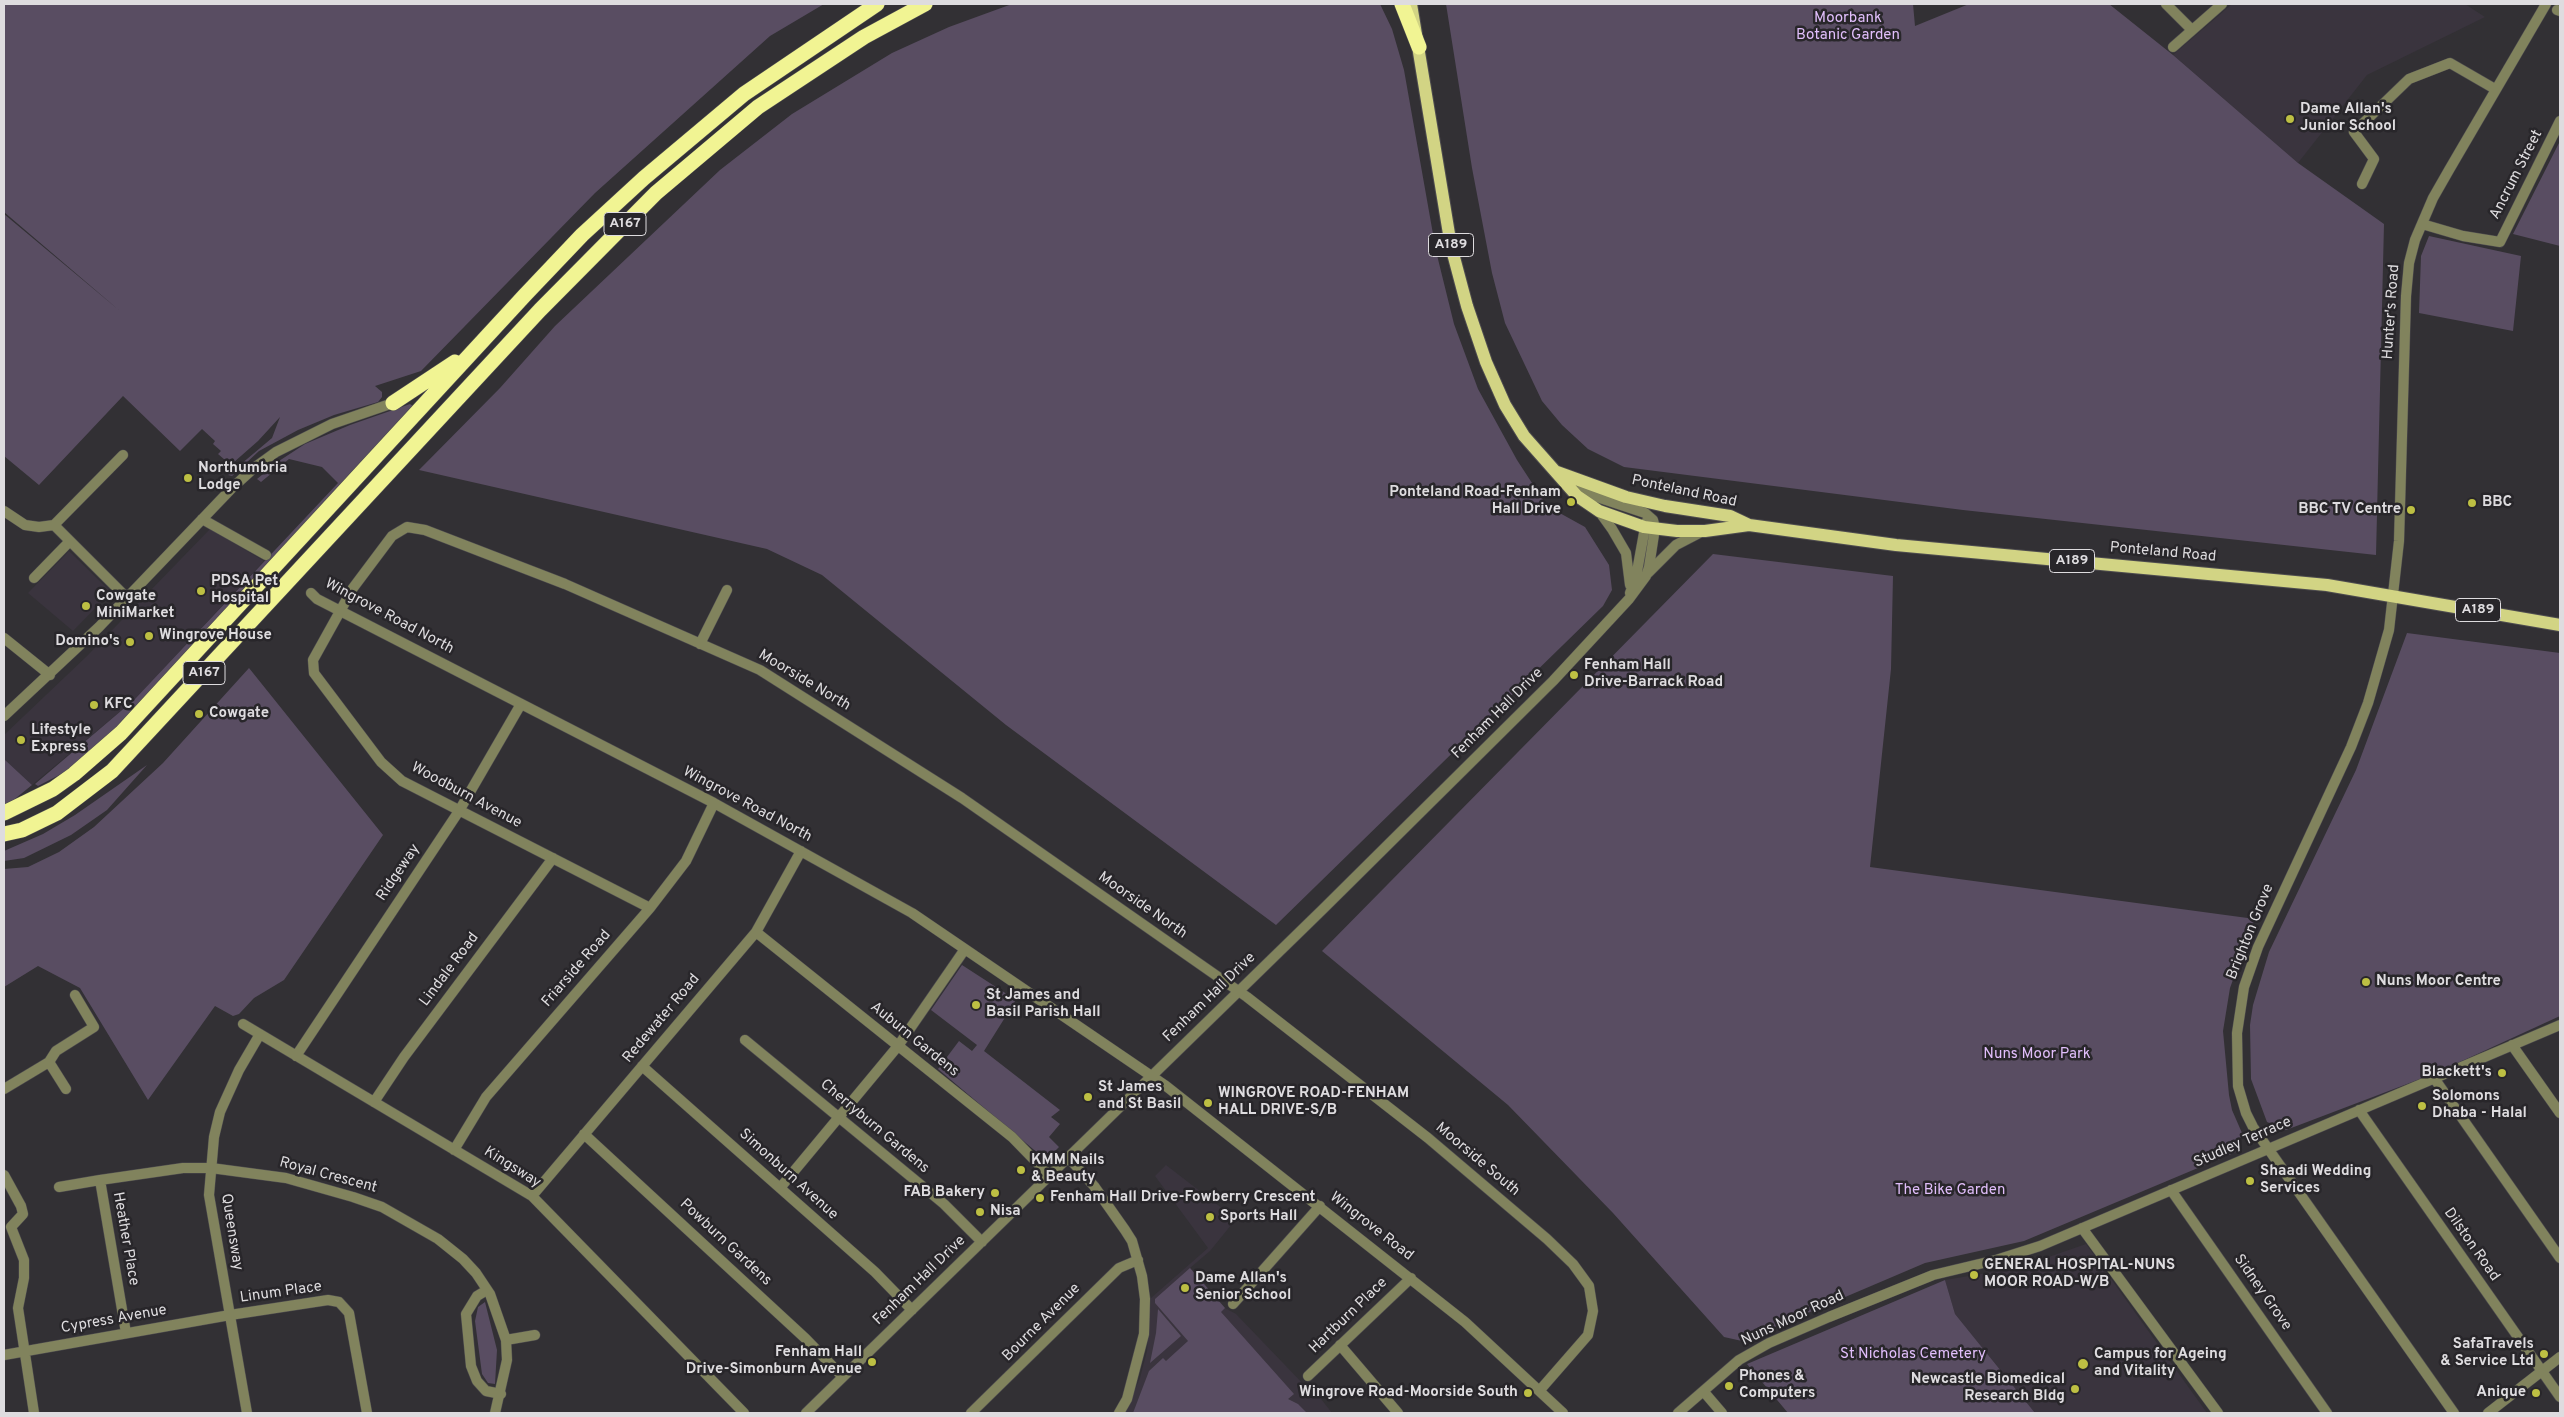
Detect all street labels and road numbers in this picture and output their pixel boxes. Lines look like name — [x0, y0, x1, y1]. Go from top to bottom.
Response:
street label: Ancrum Street — [2487, 127, 2547, 223]
road number: A167 — [604, 212, 646, 235]
road number: A189 — [1428, 234, 1474, 256]
street label: Hunter's Road — [2380, 264, 2404, 360]
street label: Ponteland Road — [1630, 472, 1738, 512]
street label: Ponteland Road — [2109, 539, 2217, 567]
road number: A189 — [2050, 550, 2094, 572]
street label: Wingrove Road North — [321, 575, 457, 659]
road number: A189 — [2456, 598, 2500, 622]
street label: Moorside North — [755, 646, 853, 716]
road number: A167 — [183, 661, 225, 684]
street label: Fenham Hall Drive — [1449, 665, 1547, 763]
street label: Woodburn Avenue — [408, 759, 524, 833]
street label: Wingrove Road North — [679, 763, 815, 847]
street label: Ridgeway — [373, 841, 425, 905]
street label: Moorside North — [1094, 869, 1190, 943]
street label: Brighton Grove — [2224, 882, 2278, 982]
street label: Friarside Road — [539, 927, 615, 1011]
street label: Lindale Road — [417, 930, 483, 1010]
street label: Fenham Hall Drive — [1160, 949, 1260, 1047]
street label: Redewater Road — [620, 971, 704, 1067]
street label: Auburn Gardens — [866, 999, 962, 1081]
street label: Cherryburn Gardens — [816, 1076, 932, 1178]
street label: Studley Terrace — [2191, 1113, 2295, 1173]
street label: Moorside South — [1431, 1119, 1523, 1201]
street label: Simonburn Avenue — [735, 1126, 841, 1224]
street label: Kingsway — [480, 1143, 544, 1193]
street label: Royal Crescent — [277, 1154, 379, 1198]
street label: Wingrove Road — [1326, 1189, 1416, 1265]
street label: Heather Place — [108, 1191, 142, 1287]
street label: Queensway — [216, 1192, 246, 1272]
street label: Powburn Gardens — [675, 1196, 775, 1290]
street label: Dilston Road — [2439, 1205, 2503, 1285]
street label: Fenham Hall Drive — [870, 1232, 970, 1330]
street label: Sidney Grove — [2229, 1251, 2295, 1335]
street label: Hartburn Place — [1306, 1274, 1392, 1358]
street label: Linum Place — [239, 1278, 323, 1308]
street label: Bourne Avenue — [999, 1280, 1085, 1366]
street label: Nuns Moor Road — [1739, 1287, 1847, 1351]
street label: Cypress Avenue — [60, 1302, 168, 1338]

